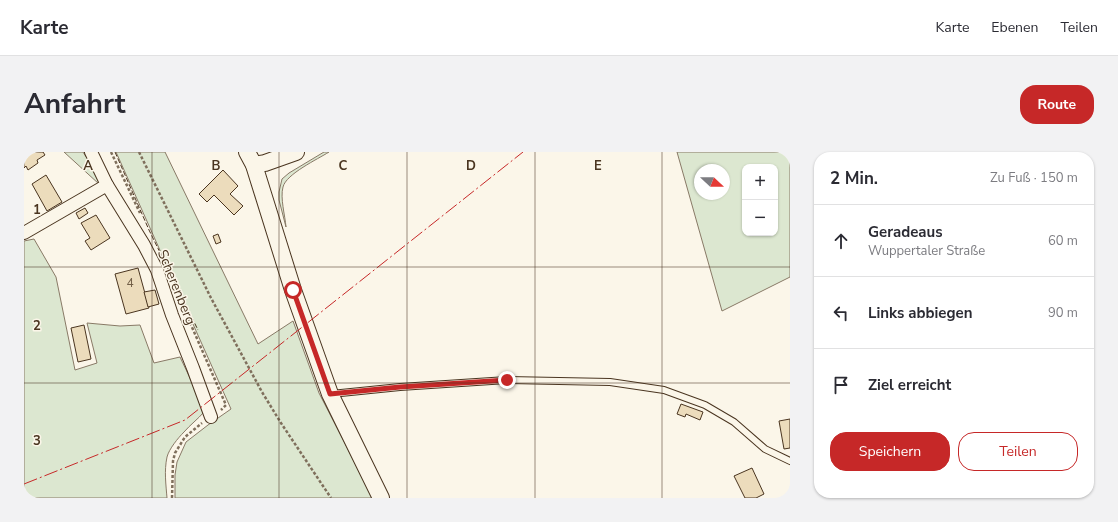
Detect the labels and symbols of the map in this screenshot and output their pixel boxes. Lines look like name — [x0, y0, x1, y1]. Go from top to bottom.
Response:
text: A — [83, 157, 93, 175]
text: B — [212, 157, 221, 175]
text: C — [339, 157, 348, 175]
text: D — [466, 157, 476, 175]
text: E — [594, 157, 602, 175]
north arrow — [694, 164, 730, 200]
text: 1 — [33, 201, 41, 219]
street label: Scherenberg — [153, 247, 200, 328]
house number: 4 — [126, 275, 134, 291]
route start — [284, 281, 302, 299]
text: 2 — [33, 317, 41, 335]
route end — [498, 371, 516, 389]
text: 3 — [33, 432, 41, 450]

